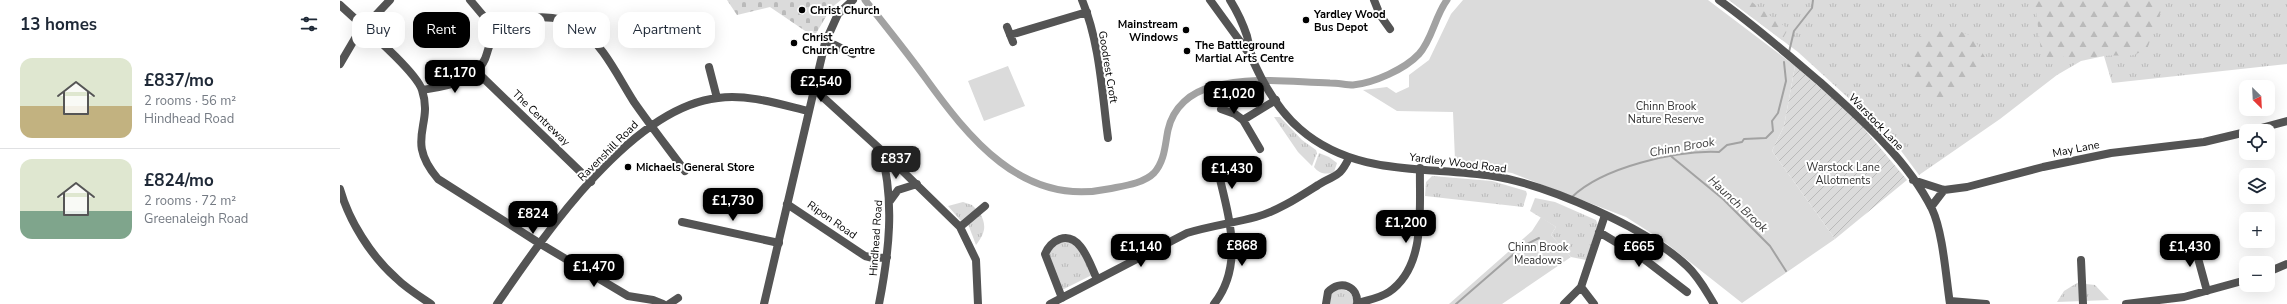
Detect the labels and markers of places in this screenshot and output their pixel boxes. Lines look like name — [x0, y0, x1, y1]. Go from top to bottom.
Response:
place label: Christ Church — [810, 3, 880, 18]
marker: Christ Church — [797, 5, 807, 15]
place label: Yardley Wood Bus Depot — [1313, 7, 1386, 35]
marker: Yardley Wood Bus Depot — [1301, 15, 1311, 25]
place label: Mainstream Windows — [1118, 17, 1178, 45]
marker: Mainstream Windows — [1181, 25, 1191, 35]
place label: Christ Church Centre — [802, 30, 875, 58]
marker: Christ Church Centre — [789, 38, 799, 48]
place label: The Battleground Martial Arts Centre — [1195, 38, 1294, 66]
marker: The Battleground Martial Arts Centre — [1182, 46, 1192, 56]
pin: £1,170 — [422, 60, 488, 94]
pin: £2,540 — [788, 69, 854, 103]
pin: £1,020 — [1201, 81, 1267, 115]
pin: £837 — [872, 146, 920, 180]
pin: £1,430 — [1199, 156, 1265, 190]
place label: Michaels General Store — [636, 160, 755, 175]
marker: Michaels General Store — [623, 162, 633, 172]
pin: £1,730 — [700, 188, 766, 222]
pin: £824 — [509, 201, 557, 235]
pin: £1,200 — [1373, 210, 1439, 244]
pin: £868 — [1218, 233, 1266, 267]
pin: £1,140 — [1108, 234, 1174, 268]
pin: £665 — [1615, 234, 1663, 268]
pin: £1,430 — [2157, 234, 2223, 268]
pin: £1,470 — [561, 254, 627, 288]

